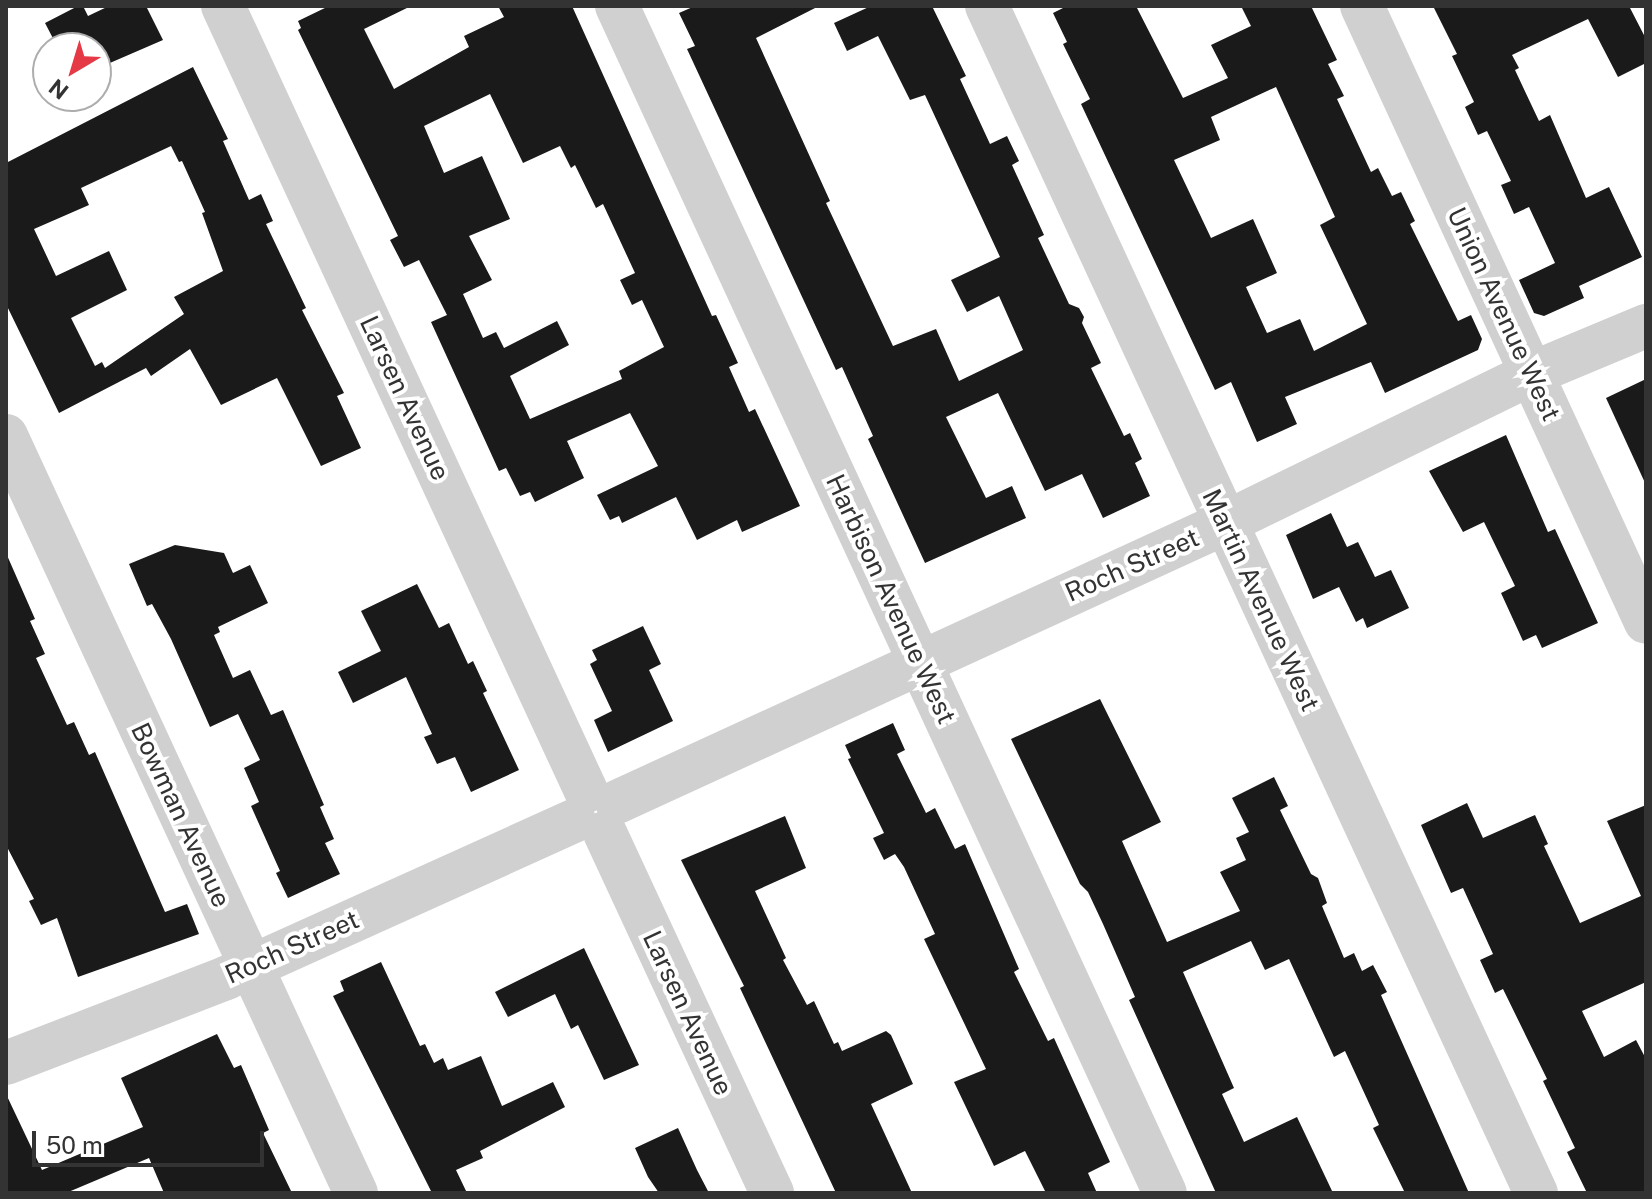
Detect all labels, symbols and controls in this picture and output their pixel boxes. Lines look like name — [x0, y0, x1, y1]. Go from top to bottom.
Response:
north arrow — [32, 32, 112, 112]
text: N — [44, 74, 73, 105]
street label: Union Avenue West — [1441, 202, 1567, 426]
street label: Larsen Avenue — [353, 311, 457, 485]
street label: Harbison Avenue West — [819, 469, 963, 729]
street label: Martin Avenue West — [1196, 484, 1326, 716]
street label: Roch Street — [1060, 522, 1204, 608]
street label: Bowman Avenue — [125, 718, 237, 912]
street label: Roch Street — [220, 904, 364, 990]
street label: Larsen Avenue — [636, 926, 740, 1100]
scale bar — [36, 1115, 268, 1165]
text: 50 m — [46, 1131, 103, 1159]

